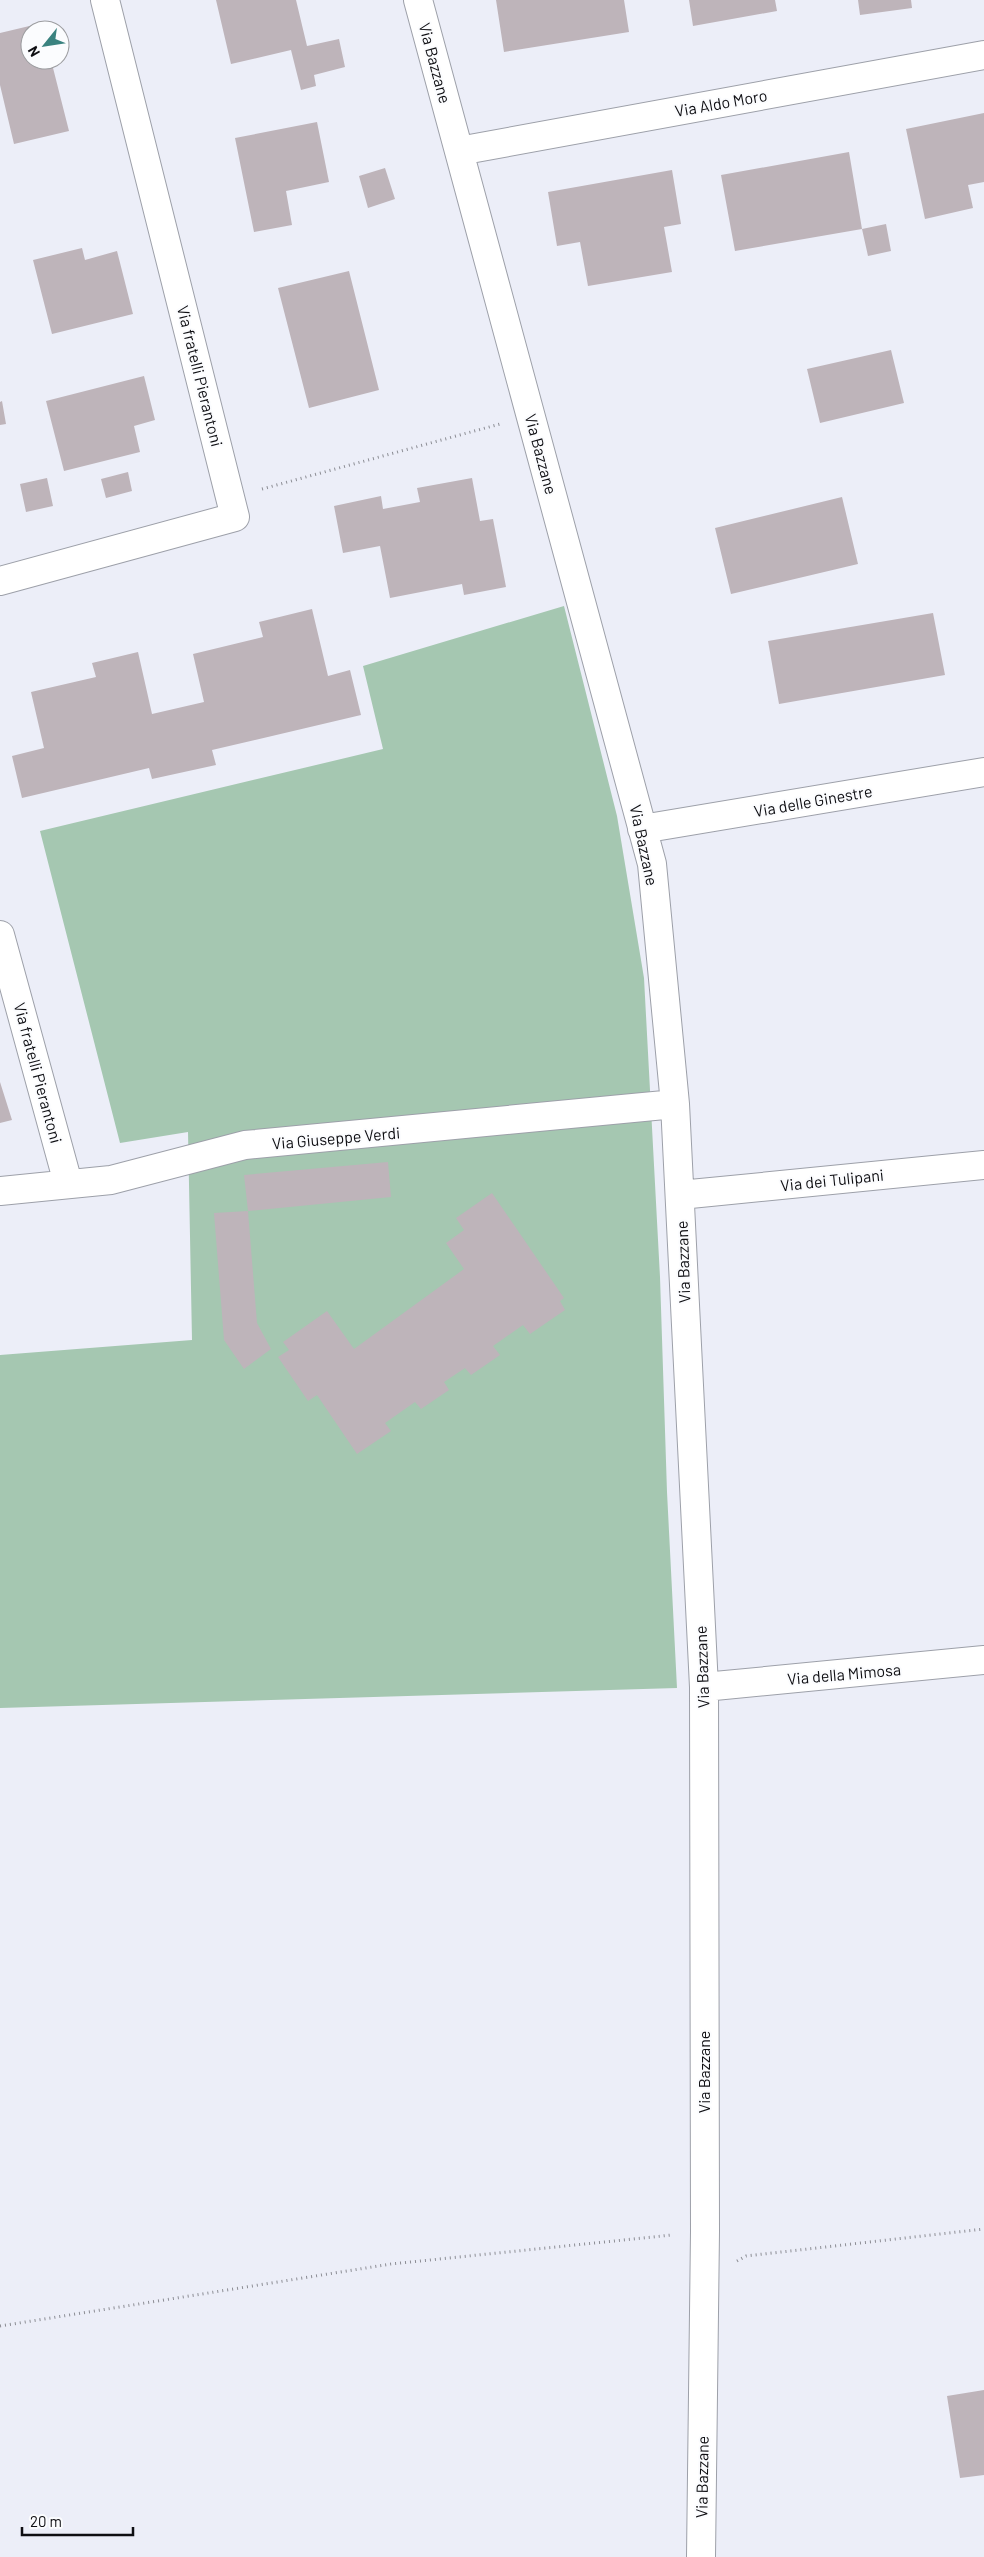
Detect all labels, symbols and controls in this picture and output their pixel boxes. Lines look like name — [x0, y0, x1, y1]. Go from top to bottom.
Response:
north arrow — [20, 20, 70, 70]
street label: Via Bazzane — [416, 21, 455, 105]
text: N — [24, 43, 43, 60]
street label: Via Aldo Moro — [673, 85, 769, 120]
street label: Via fratelli Pierantoni — [174, 303, 227, 448]
street label: Via Bazzane — [522, 412, 561, 496]
street label: Via delle Ginestre — [752, 781, 874, 820]
street label: Via Bazzane — [627, 803, 662, 887]
street label: Via fratelli Pierantoni — [11, 1000, 66, 1145]
street label: Via Giuseppe Verdi — [271, 1122, 401, 1153]
street label: Via dei Tulipani — [779, 1165, 885, 1194]
street label: Via Bazzane — [672, 1220, 693, 1304]
street label: Via Bazzane — [691, 1625, 712, 1709]
street label: Via della Mimosa — [786, 1659, 902, 1688]
street label: Via Bazzane — [694, 2031, 713, 2113]
street label: Via Bazzane — [691, 2436, 712, 2518]
scale bar — [22, 2504, 134, 2536]
text: 20 m — [30, 2512, 62, 2530]

